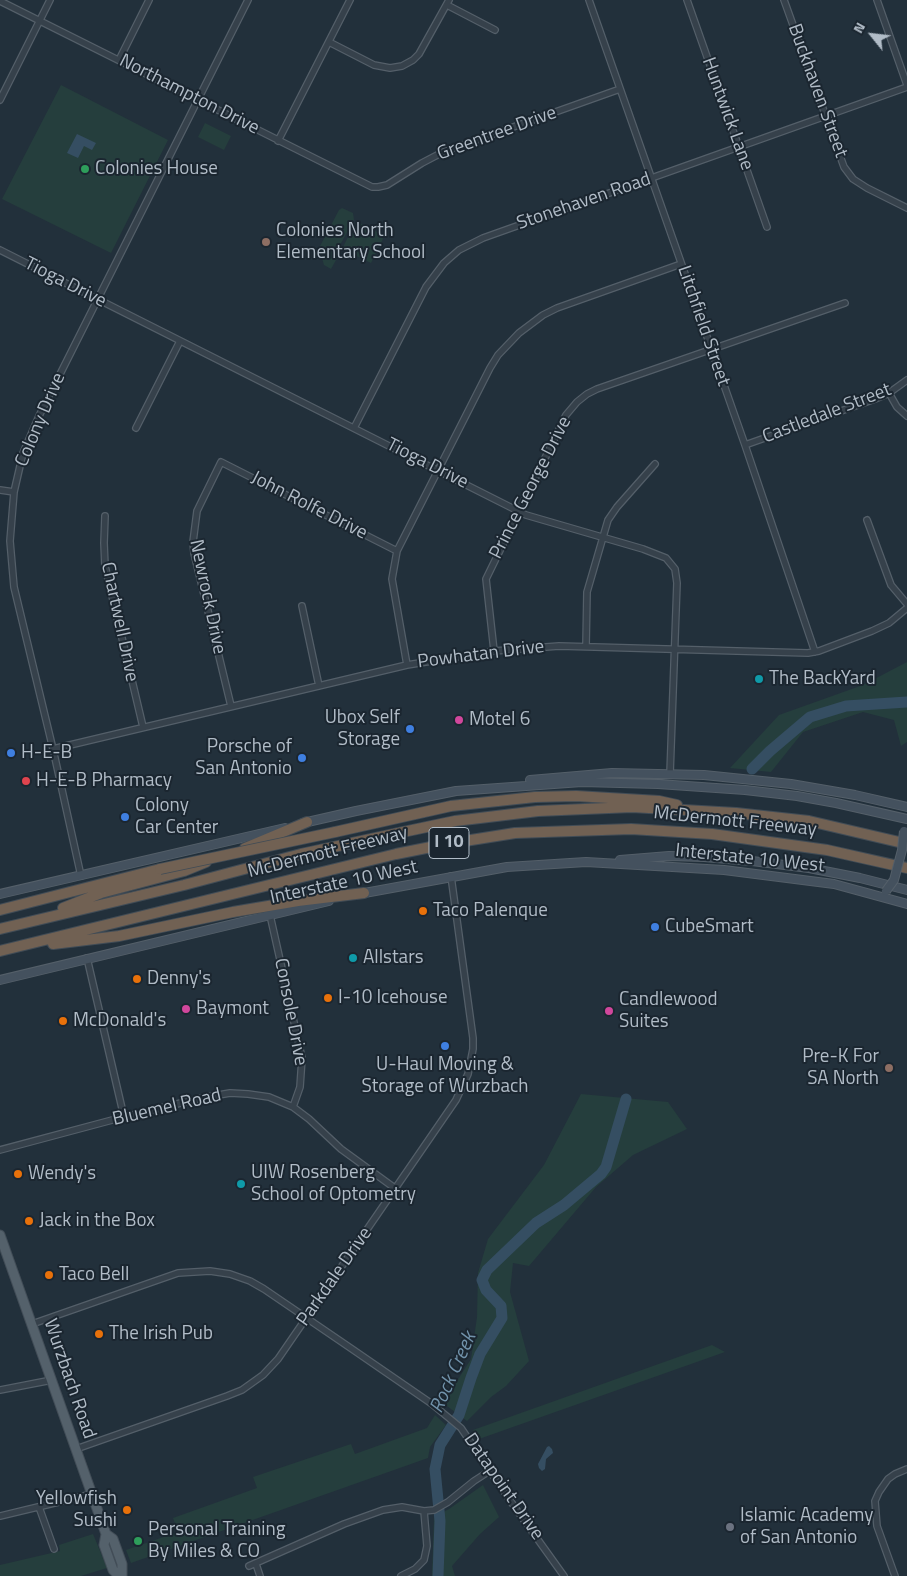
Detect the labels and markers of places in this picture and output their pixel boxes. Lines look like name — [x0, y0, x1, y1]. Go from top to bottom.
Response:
place label: Colonies House — [95, 158, 218, 180]
marker: Colonies House — [79, 163, 91, 175]
place label: Colonies North Elementary School — [276, 220, 425, 264]
marker: Colonies North Elementary School — [260, 236, 272, 248]
place label: The BackYard — [769, 668, 876, 690]
marker: The BackYard — [753, 673, 765, 685]
place label: Ubox Self Storage — [325, 707, 400, 751]
place label: Motel 6 — [469, 709, 530, 731]
marker: Motel 6 — [453, 714, 465, 726]
marker: Ubox Self Storage — [404, 723, 416, 735]
place label: Porsche of San Antonio — [195, 736, 292, 780]
place label: H-E-B — [21, 742, 72, 764]
marker: H-E-B — [5, 747, 17, 759]
marker: Porsche of San Antonio — [296, 752, 308, 764]
place label: H-E-B Pharmacy — [36, 770, 172, 792]
marker: H-E-B Pharmacy — [20, 775, 32, 787]
place label: Colony Car Center — [135, 795, 218, 839]
marker: Colony Car Center — [119, 811, 131, 823]
place label: Taco Palenque — [433, 900, 548, 922]
marker: Taco Palenque — [417, 905, 429, 917]
place label: CubeSmart — [665, 916, 754, 938]
marker: CubeSmart — [649, 921, 661, 933]
place label: Allstars — [363, 947, 424, 969]
marker: Allstars — [347, 952, 359, 964]
place label: Denny's — [147, 968, 211, 990]
marker: Denny's — [131, 973, 143, 985]
place label: I-10 Icehouse — [338, 987, 448, 1009]
place label: Candlewood Suites — [619, 989, 717, 1033]
marker: I-10 Icehouse — [322, 992, 334, 1004]
place label: Baymont — [196, 998, 269, 1020]
marker: Baymont — [180, 1003, 192, 1015]
marker: Candlewood Suites — [603, 1005, 615, 1017]
place label: McDonald's — [73, 1010, 166, 1032]
marker: McDonald's — [57, 1015, 69, 1027]
marker: U-Haul Moving & Storage of Wurzbach — [439, 1040, 451, 1052]
place label: Pre-K For SA North — [802, 1046, 879, 1090]
place label: U-Haul Moving & Storage of Wurzbach — [362, 1054, 528, 1098]
marker: Pre-K For SA North — [883, 1062, 895, 1074]
place label: UIW Rosenberg School of Optometry — [251, 1162, 416, 1206]
place label: Wendy's — [28, 1163, 96, 1185]
marker: Wendy's — [12, 1168, 24, 1180]
marker: UIW Rosenberg School of Optometry — [235, 1178, 247, 1190]
place label: Jack in the Box — [39, 1210, 155, 1232]
marker: Jack in the Box — [23, 1215, 35, 1227]
place label: Taco Bell — [59, 1264, 129, 1286]
marker: Taco Bell — [43, 1269, 55, 1281]
place label: The Irish Pub — [109, 1323, 213, 1345]
marker: The Irish Pub — [93, 1328, 105, 1340]
place label: Yellowfish Sushi — [36, 1488, 117, 1532]
marker: Yellowfish Sushi — [121, 1504, 133, 1516]
place label: Islamic Academy of San Antonio — [740, 1505, 874, 1549]
place label: Personal Training By Miles & CO — [148, 1519, 285, 1563]
marker: Islamic Academy of San Antonio — [724, 1521, 736, 1533]
marker: Personal Training By Miles & CO — [132, 1535, 144, 1547]

